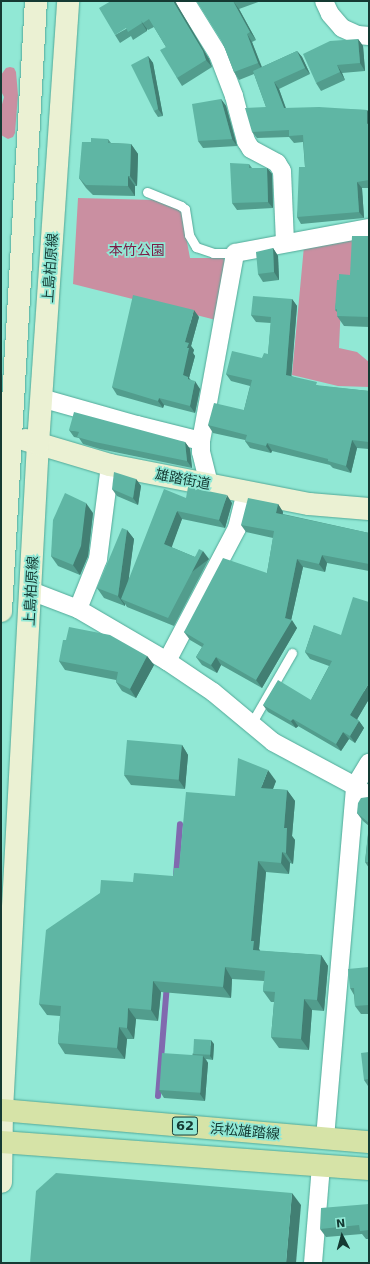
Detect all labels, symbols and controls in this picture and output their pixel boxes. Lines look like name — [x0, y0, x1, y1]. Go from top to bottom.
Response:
street label: 上島柏原線 — [39, 232, 61, 304]
park label: 本竹公園 — [109, 242, 165, 258]
street label: 雄踏街道 — [154, 465, 212, 493]
street label: 上島柏原線 — [21, 556, 41, 626]
road number: 62 — [171, 1115, 199, 1137]
street label: 浜松雄踏線 — [209, 1120, 281, 1142]
north arrow — [322, 1216, 362, 1256]
text: N — [335, 1217, 346, 1231]

